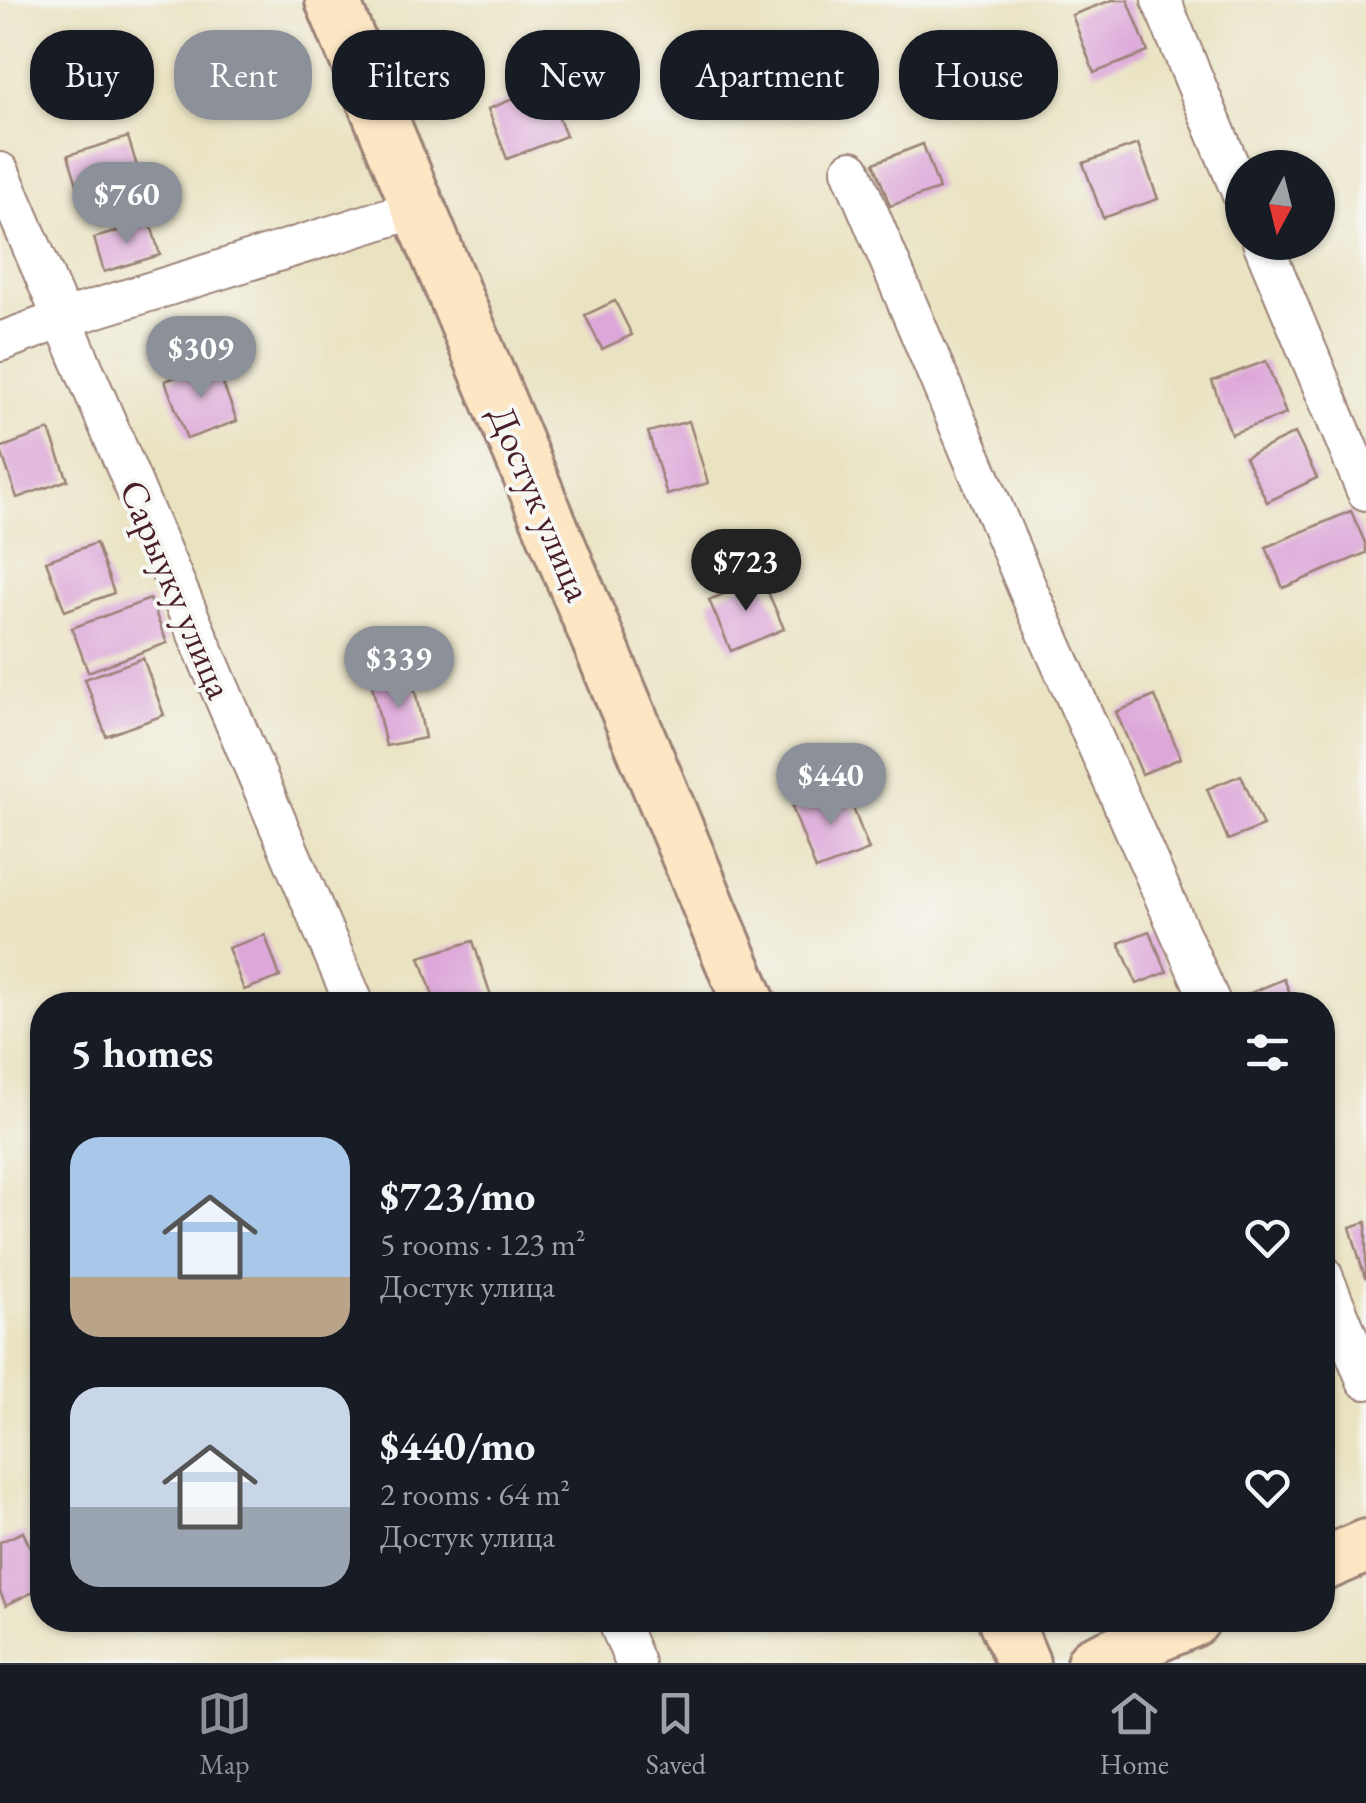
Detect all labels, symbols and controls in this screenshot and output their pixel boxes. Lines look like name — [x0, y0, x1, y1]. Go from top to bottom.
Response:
chip: Buy — [30, 30, 154, 120]
chip: Rent — [174, 30, 312, 120]
chip: Filters — [332, 30, 485, 120]
chip: New — [505, 30, 640, 120]
chip: Apartment — [660, 30, 879, 120]
chip: House — [899, 30, 1058, 120]
north arrow — [1225, 150, 1335, 260]
map controls — [1225, 150, 1335, 260]
pin: $760 — [68, 162, 186, 247]
text: $760 — [94, 173, 160, 215]
pin: $309 — [142, 316, 260, 401]
text: $309 — [168, 327, 234, 369]
street label: Достук улица — [478, 398, 604, 609]
street label: Сарыуку улица — [109, 472, 245, 707]
pin: $723 — [687, 529, 805, 614]
text: $723 — [713, 540, 779, 582]
pin: $339 — [340, 626, 458, 711]
text: $339 — [366, 637, 432, 679]
pin: $440 — [772, 743, 890, 828]
text: $440 — [798, 754, 864, 796]
text: 5 homes — [70, 1025, 213, 1080]
icon: filters — [1240, 1025, 1295, 1080]
text: $723/mo — [380, 1168, 536, 1223]
icon: home — [150, 1177, 270, 1297]
icon: heart — [1240, 1210, 1295, 1265]
text: 5 rooms · 123 m² — [380, 1223, 586, 1265]
text: Достук улица — [380, 1265, 555, 1307]
text: $440/mo — [380, 1418, 536, 1473]
icon: home — [150, 1427, 270, 1547]
icon: heart — [1240, 1460, 1295, 1515]
text: 2 rooms · 64 m² — [380, 1473, 570, 1515]
text: Достук улица — [380, 1515, 555, 1557]
tab: Map — [197, 1686, 252, 1782]
tab: Saved — [646, 1686, 706, 1782]
tab: Home — [1100, 1686, 1169, 1782]

